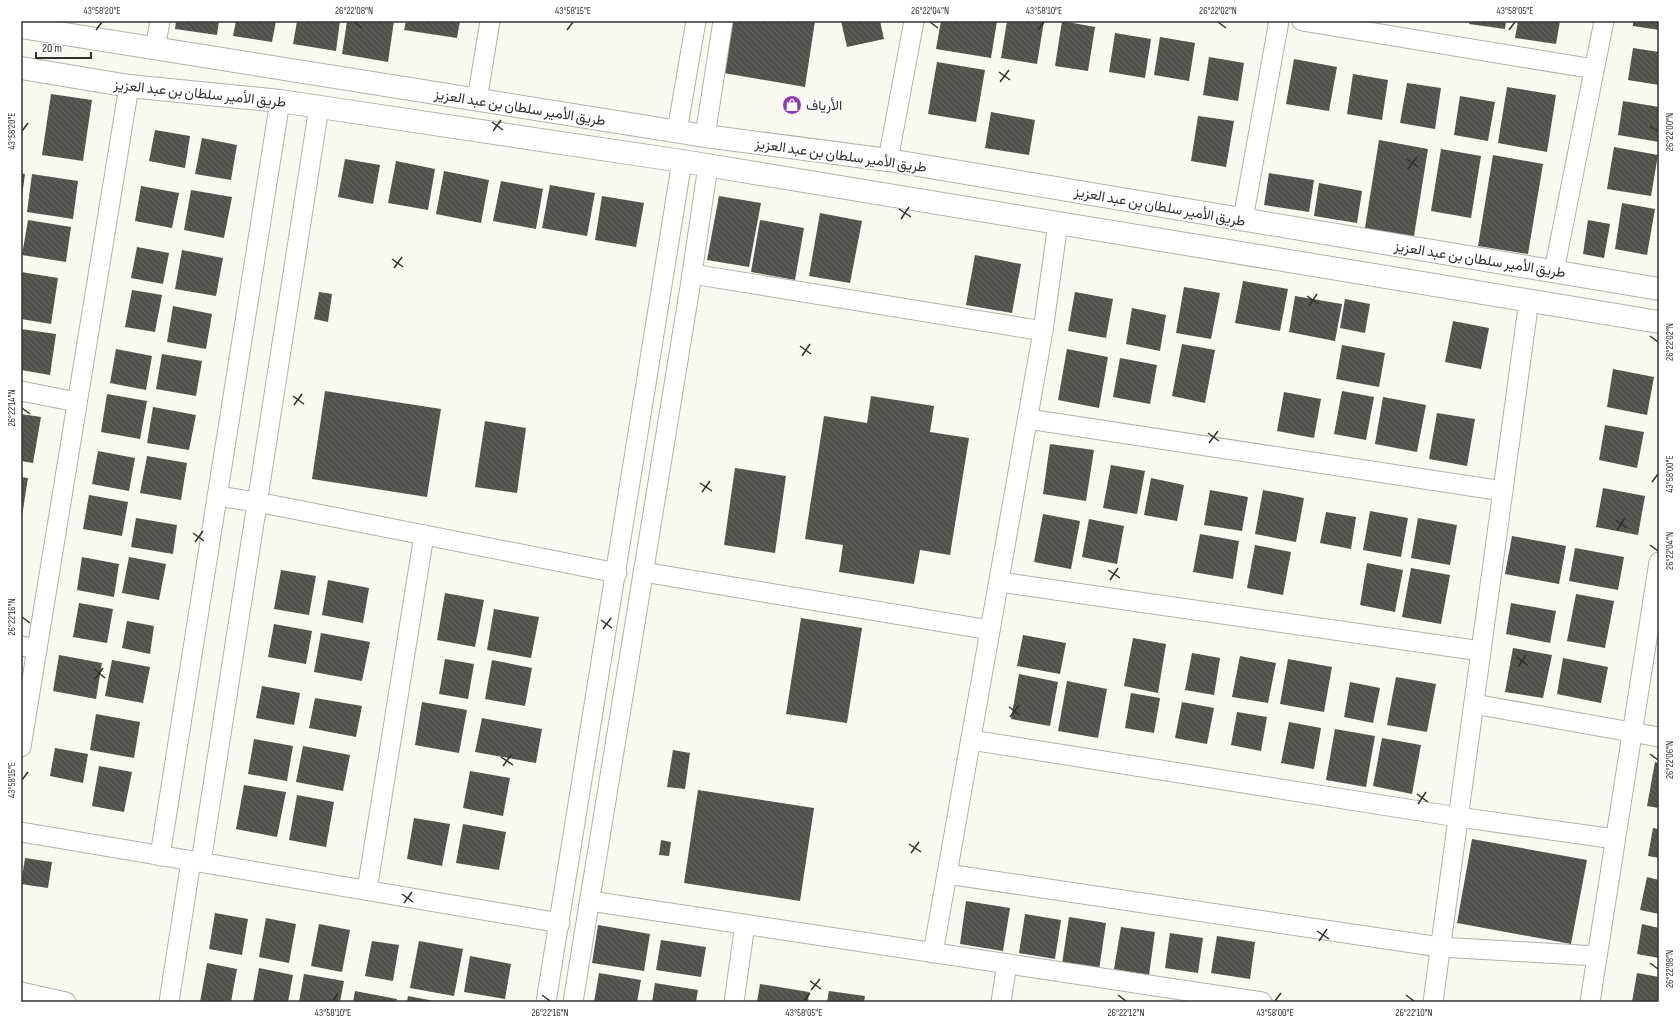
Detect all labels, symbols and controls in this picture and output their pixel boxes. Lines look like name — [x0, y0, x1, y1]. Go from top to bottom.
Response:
text: 43°58'20"E — [84, 5, 120, 17]
text: 26°22'08"N — [335, 5, 373, 17]
text: 43°58'15"E — [555, 5, 591, 17]
text: 26°22'04"N — [911, 5, 949, 17]
text: 43°58'10"E — [1026, 5, 1062, 17]
text: 26°22'02"N — [1199, 5, 1237, 17]
text: 43°58'05"E — [1497, 5, 1533, 17]
scale bar — [36, 34, 91, 60]
text: 20 m — [42, 41, 62, 56]
street label: طريق الأمير سلطان بن عبد العزيز — [112, 76, 287, 111]
street label: طريق الأمير سلطان بن عبد العزيز — [432, 85, 607, 129]
shop icon: الأرياف — [781, 94, 803, 116]
place label: الأرياف — [806, 97, 842, 114]
text: 43°58'20"E — [6, 113, 18, 149]
text: 26°22'00"N — [1664, 113, 1676, 151]
street label: طريق الأمير سلطان بن عبد العزيز — [753, 135, 928, 176]
street label: طريق الأمير سلطان بن عبد العزيز — [1072, 183, 1247, 230]
street label: طريق الأمير سلطان بن عبد العزيز — [1392, 237, 1567, 281]
text: 26°22'02"N — [1664, 323, 1676, 361]
text: 26°22'14"N — [6, 390, 18, 427]
text: 43°58'00"E — [1664, 455, 1676, 493]
text: 26°22'04"N — [1664, 532, 1676, 570]
text: 26°22'16"N — [6, 598, 18, 636]
text: 26°22'06"N — [1664, 741, 1676, 779]
text: 43°58'15"E — [6, 762, 18, 798]
text: 26°22'08"N — [1664, 950, 1676, 988]
text: 43°58'10"E — [315, 1007, 351, 1019]
text: 26°22'16"N — [531, 1007, 569, 1019]
text: 43°58'05"E — [786, 1007, 822, 1019]
text: 26°22'12"N — [1107, 1007, 1145, 1019]
text: 43°58'00"E — [1256, 1007, 1294, 1019]
text: 26°22'10"N — [1395, 1007, 1433, 1019]

